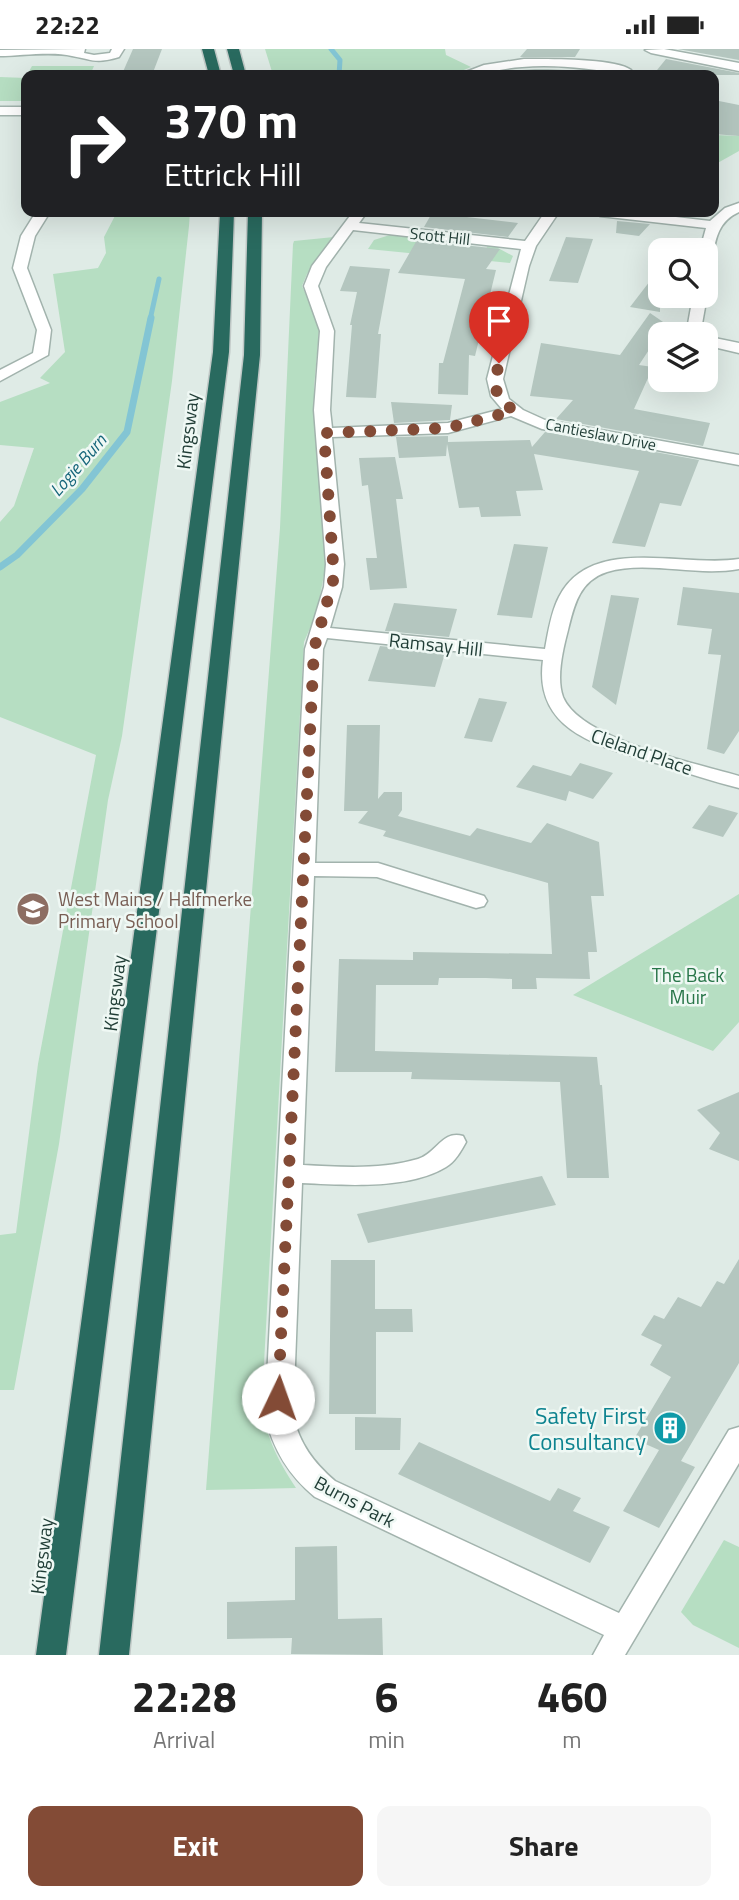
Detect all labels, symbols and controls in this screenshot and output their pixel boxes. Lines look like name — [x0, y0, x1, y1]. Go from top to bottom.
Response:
text: 22:22 — [35, 5, 100, 44]
text: 370 m — [164, 82, 298, 157]
icon: right — [49, 98, 140, 189]
text: Ettrick Hill — [164, 150, 302, 198]
street label: Scott Hill — [409, 221, 471, 251]
map controls — [648, 238, 718, 392]
button: search — [648, 238, 718, 308]
pin — [469, 291, 529, 363]
icon: arrive — [480, 302, 518, 340]
button: layers — [648, 322, 718, 392]
street label: Kingsway — [168, 391, 206, 471]
street label: Cantieslaw Drive — [544, 412, 658, 456]
water label: Logie Burn — [43, 427, 113, 502]
street label: Ramsay Hill — [387, 625, 485, 663]
street label: Cleland Place — [587, 720, 697, 782]
place label: West Mains / Halfmerke Primary School — [58, 884, 252, 935]
school or university icon: West Mains / Halfmerke Primary School — [14, 890, 52, 928]
street label: Kingsway — [95, 953, 133, 1033]
park label: The Back Muir — [652, 960, 724, 1011]
position arrow — [241, 1361, 315, 1435]
place label: Safety First Consultancy — [528, 1398, 646, 1459]
building icon: Safety First Consultancy — [651, 1409, 689, 1447]
street label: Burns Park — [309, 1468, 401, 1534]
street label: Kingsway — [22, 1516, 60, 1596]
text: 22:28 — [132, 1664, 237, 1728]
text: 6 — [375, 1664, 398, 1728]
text: 460 — [537, 1664, 607, 1728]
text: Arrival — [153, 1722, 215, 1757]
text: min — [368, 1722, 405, 1757]
text: m — [562, 1722, 582, 1757]
button: Exit — [28, 1806, 363, 1886]
button: Share — [377, 1806, 711, 1886]

